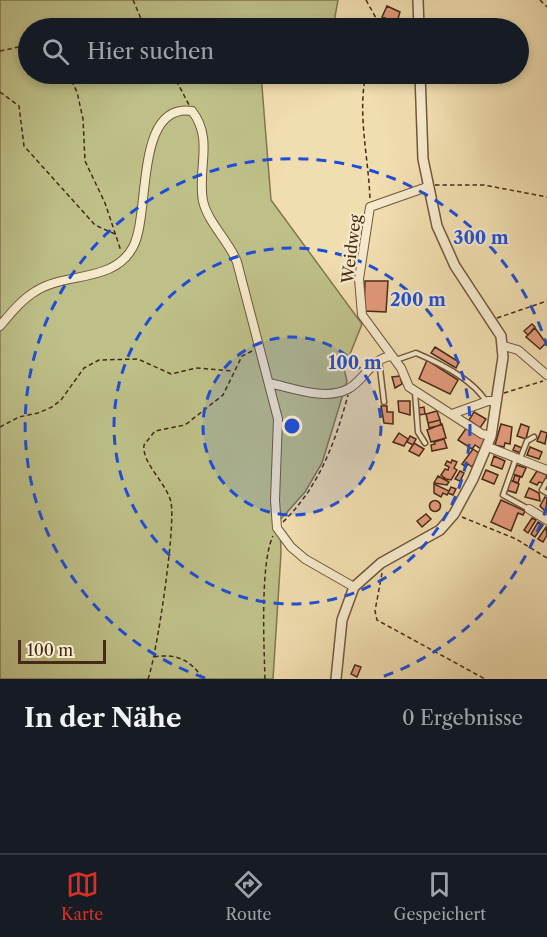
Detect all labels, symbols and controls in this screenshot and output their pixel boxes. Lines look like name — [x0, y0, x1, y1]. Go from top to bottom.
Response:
search box — [18, 18, 529, 84]
icon: search — [39, 35, 72, 68]
text: Hier suchen — [87, 38, 214, 65]
street label: Weidweg — [337, 213, 365, 286]
text: 300 m — [453, 227, 509, 249]
text: 200 m — [390, 289, 446, 311]
text: 100 m — [328, 352, 382, 374]
centre of rings — [282, 416, 302, 436]
scale bar — [18, 637, 106, 664]
text: 100 m — [27, 640, 73, 660]
text: In der Nähe — [24, 702, 181, 734]
text: 0 Ergebnisse — [402, 706, 523, 730]
tab: Karte — [61, 868, 103, 924]
tab: Route — [226, 868, 271, 924]
tab: Gespeichert — [394, 868, 486, 924]

